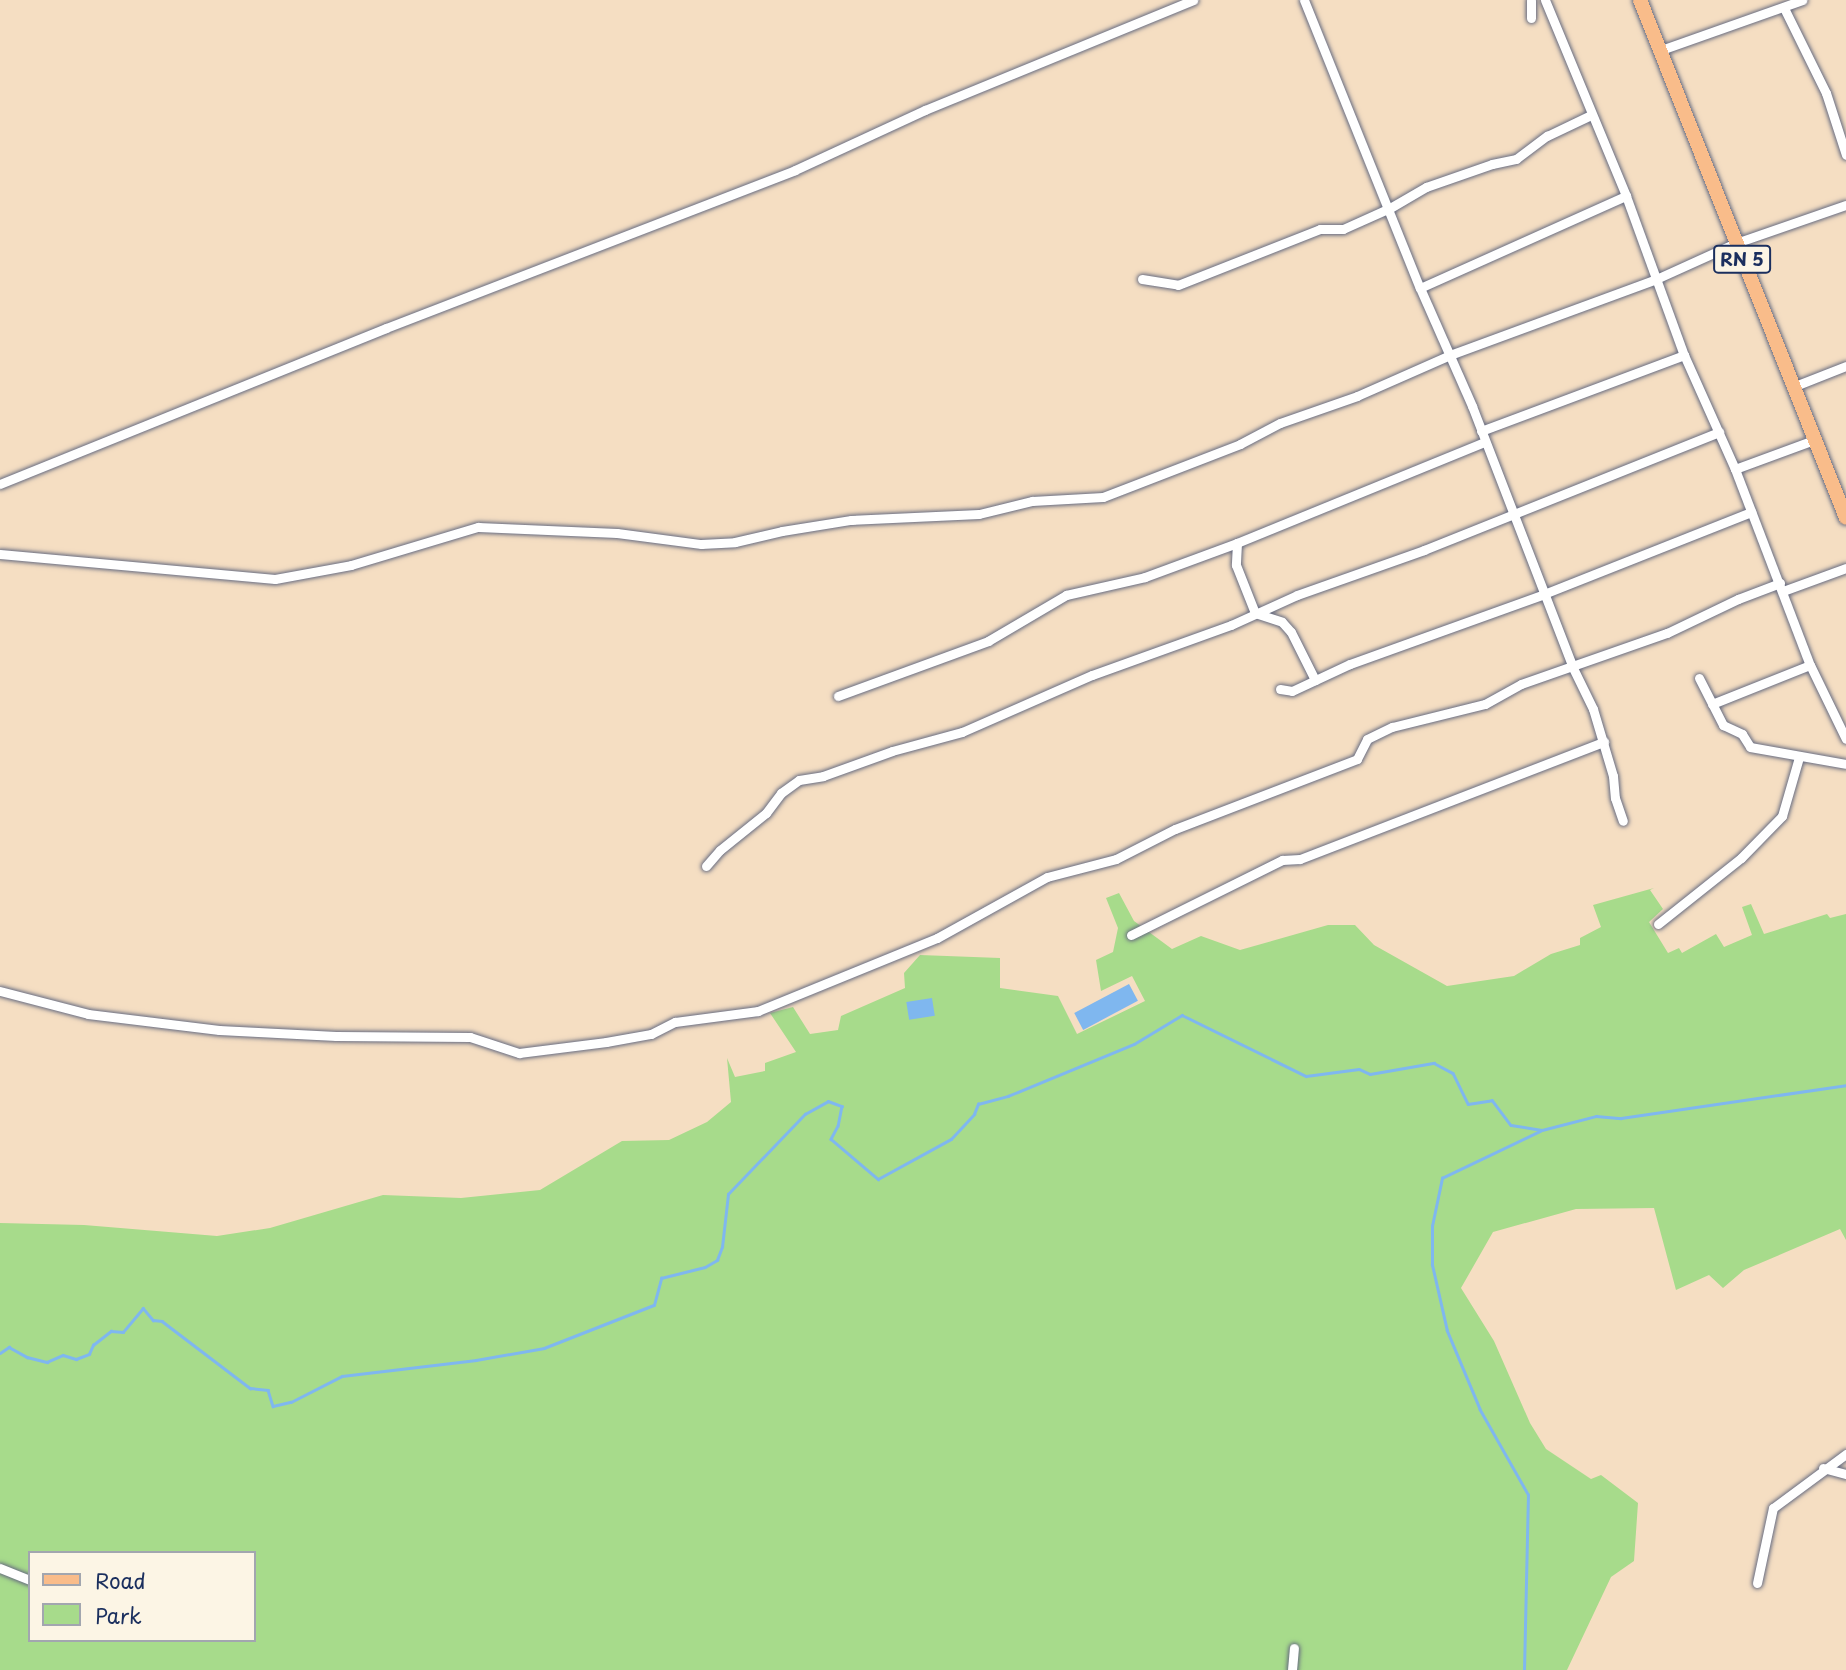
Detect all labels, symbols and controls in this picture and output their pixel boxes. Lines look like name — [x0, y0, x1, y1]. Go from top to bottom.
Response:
road number: RN 5 — [1712, 244, 1772, 274]
legend — [28, 1551, 256, 1642]
text: Road — [95, 1564, 146, 1596]
text: Park — [95, 1599, 142, 1631]

